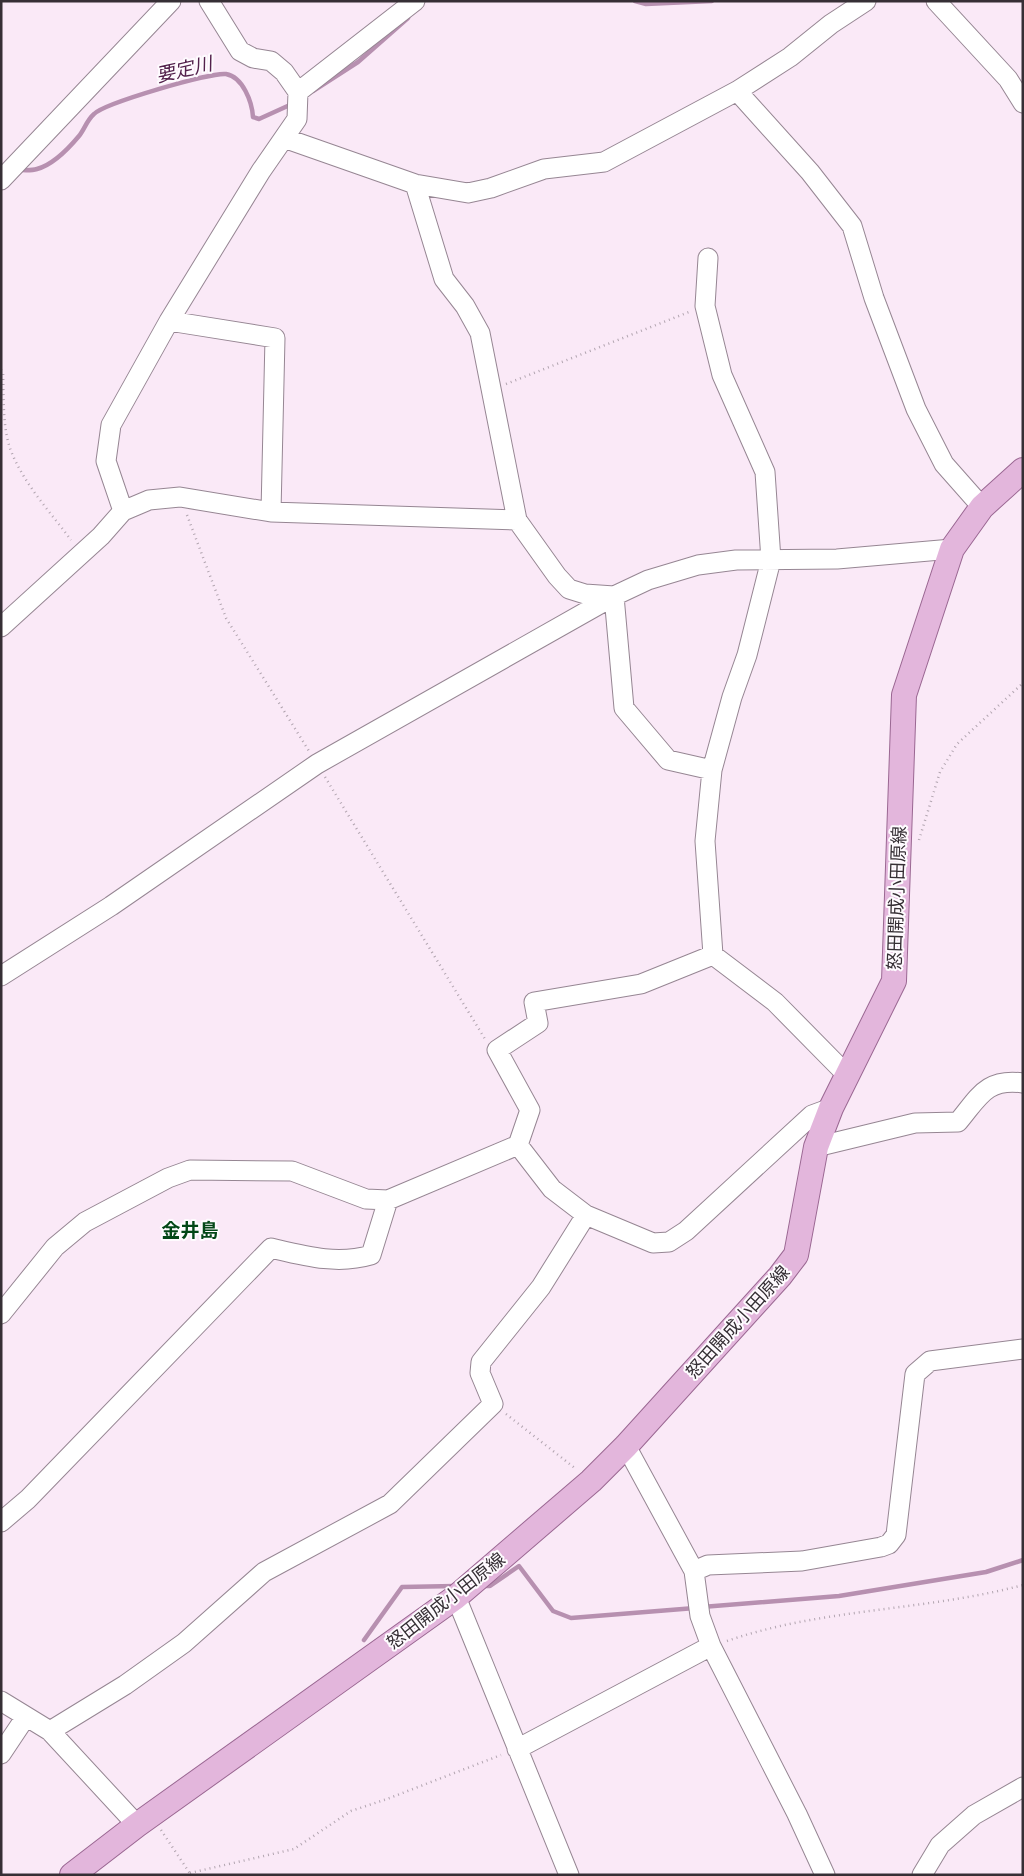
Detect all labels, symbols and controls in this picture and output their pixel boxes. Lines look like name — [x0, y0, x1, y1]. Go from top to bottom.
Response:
water label: 要定川 — [154, 50, 216, 87]
street label: 怒田開成小田原線 — [882, 826, 911, 970]
district label: 金井島 — [161, 1218, 219, 1242]
street label: 怒田開成小田原線 — [681, 1260, 794, 1383]
street label: 怒田開成小田原線 — [382, 1547, 510, 1654]

